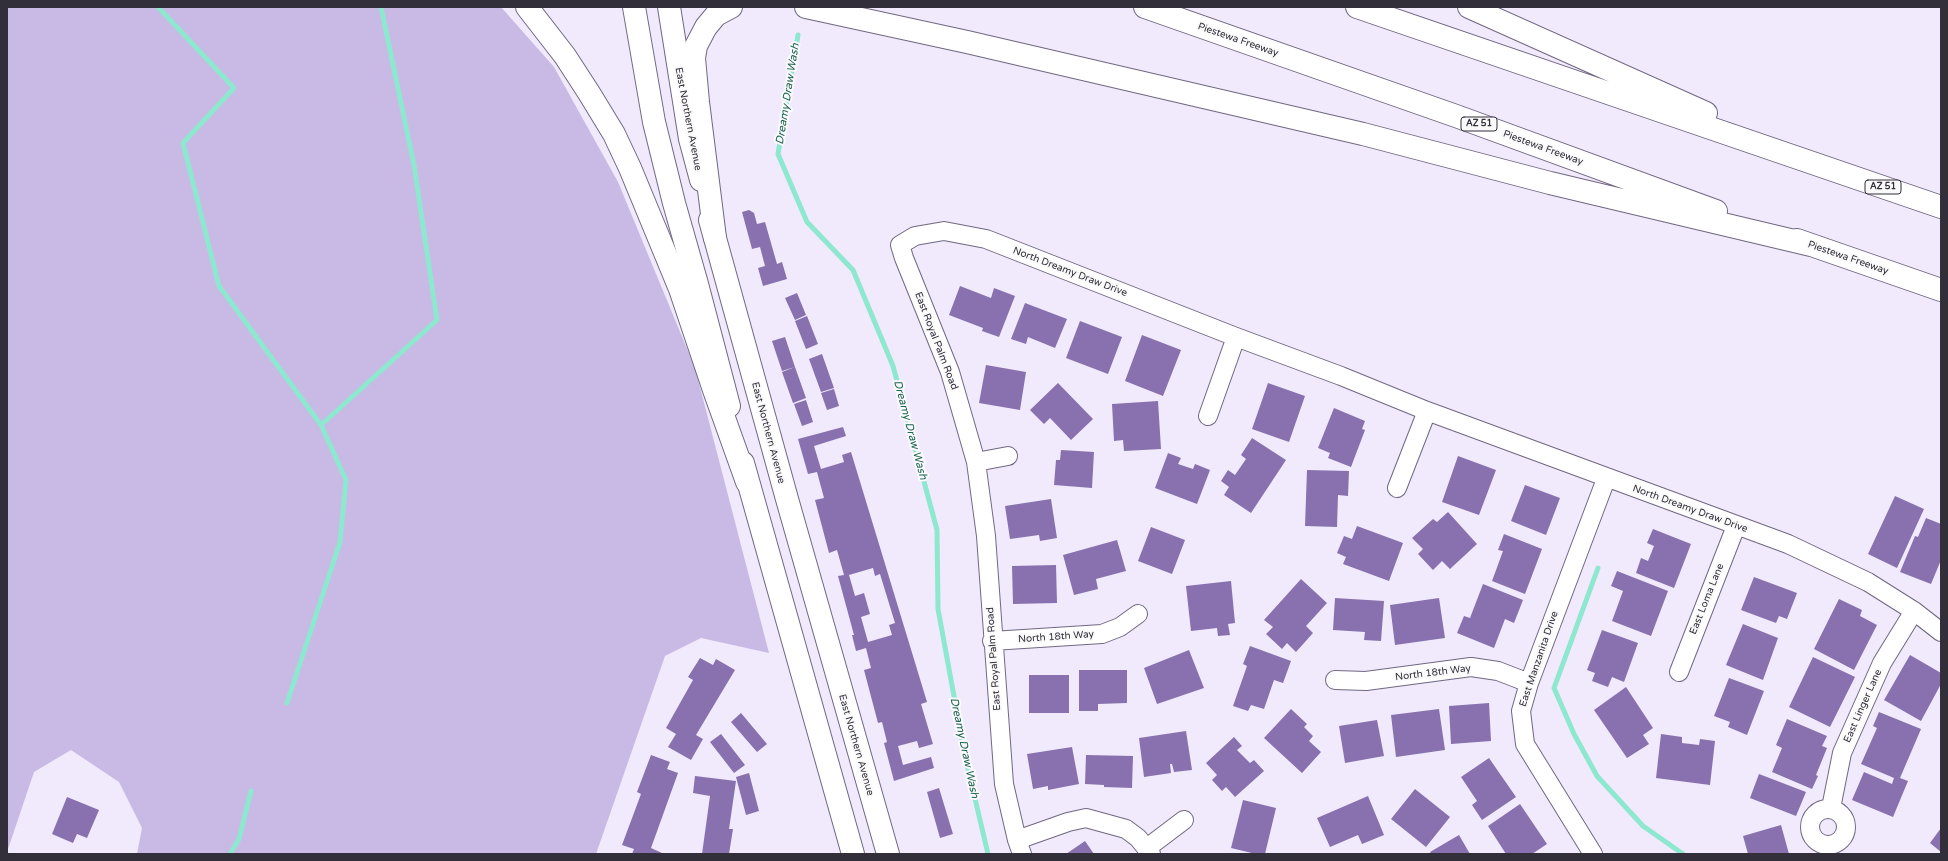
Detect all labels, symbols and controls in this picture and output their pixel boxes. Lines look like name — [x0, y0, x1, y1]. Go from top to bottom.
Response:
street label: Piestewa Freeway — [1196, 21, 1280, 59]
water label: Dreamy Draw Wash — [773, 42, 803, 146]
street label: East Northern Avenue — [672, 66, 704, 172]
road number: AZ 51 — [1461, 117, 1497, 131]
street label: Piestewa Freeway — [1501, 128, 1585, 168]
road number: AZ 51 — [1865, 180, 1901, 194]
street label: Piestewa Freeway — [1806, 239, 1890, 277]
street label: North Dreamy Draw Drive — [1011, 245, 1129, 299]
street label: East Royal Palm Road — [912, 290, 960, 392]
water label: Dreamy Draw Wash — [890, 379, 930, 481]
street label: East Northern Avenue — [749, 381, 787, 485]
street label: North Dreamy Draw Drive — [1631, 483, 1749, 535]
street label: East Loma Lane — [1687, 562, 1727, 636]
street label: East Royal Palm Road — [984, 607, 1004, 711]
street label: East Manzanita Drive — [1517, 610, 1561, 708]
street label: North 18th Way — [1018, 628, 1094, 646]
street label: North 18th Way — [1395, 662, 1471, 684]
street label: East Linger Lane — [1841, 667, 1885, 745]
street label: East Northern Avenue — [836, 693, 876, 797]
water label: Dreamy Draw Wash — [947, 697, 981, 799]

